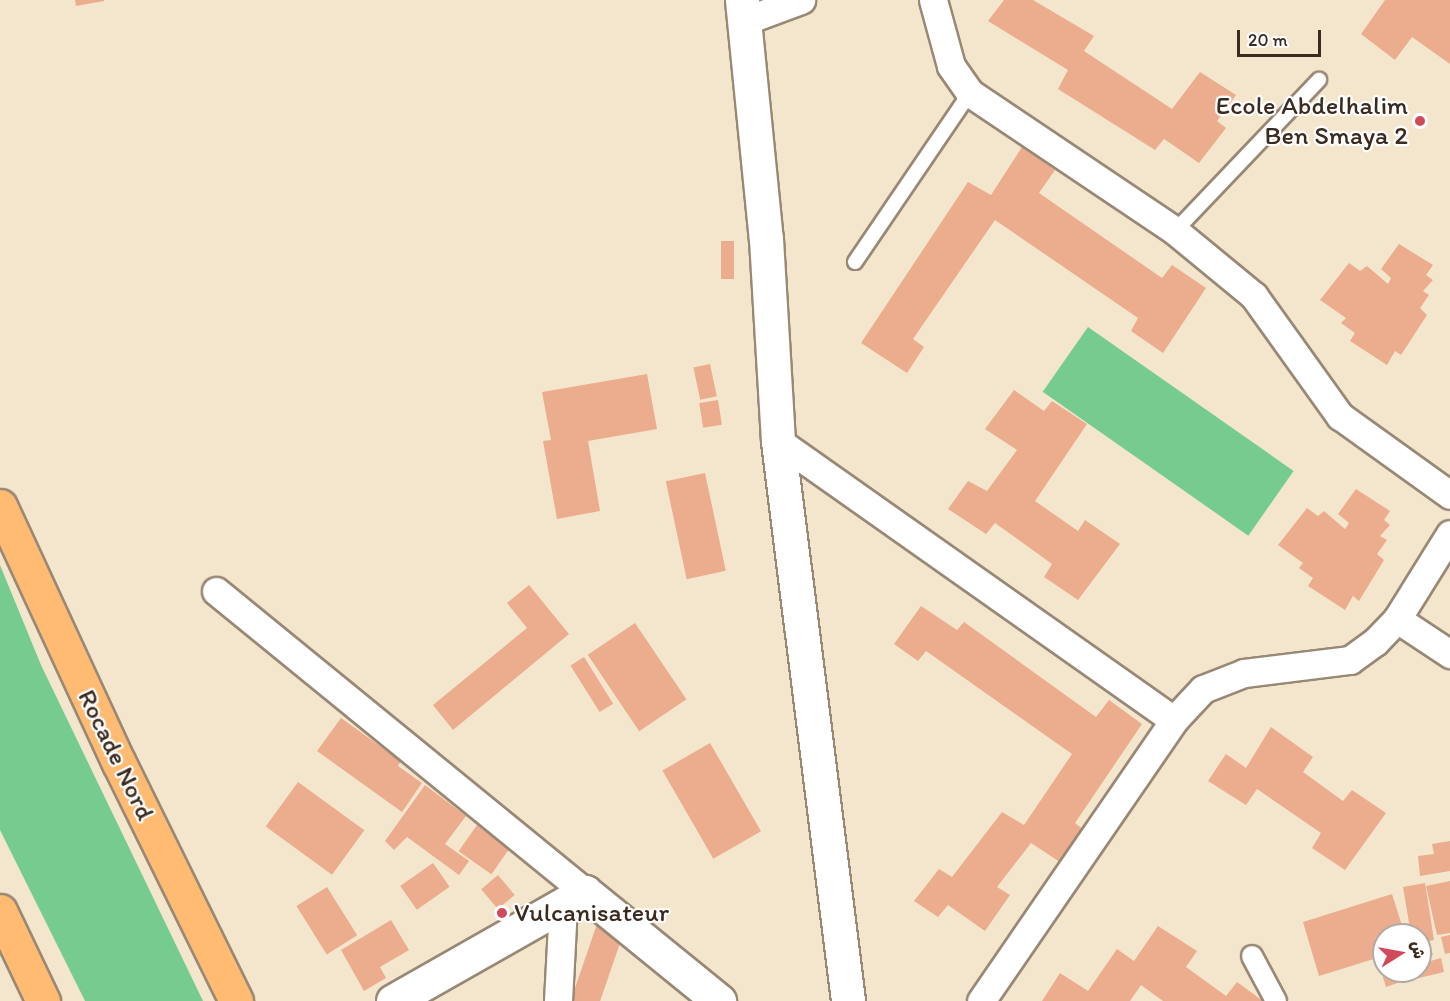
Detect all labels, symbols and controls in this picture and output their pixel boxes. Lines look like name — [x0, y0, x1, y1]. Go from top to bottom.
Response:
scale bar — [1240, 18, 1324, 56]
text: 20 m — [1248, 29, 1288, 51]
place label: Ecole Abdelhalim Ben Smaya 2 — [1216, 90, 1408, 152]
marker: Ecole Abdelhalim Ben Smaya 2 — [1413, 114, 1427, 128]
street label: Rocade Nord — [71, 685, 161, 825]
place label: Vulcanisateur — [514, 897, 669, 929]
marker: Vulcanisateur — [495, 906, 509, 920]
north arrow — [1372, 923, 1432, 983]
text: ش — [1407, 939, 1429, 960]

